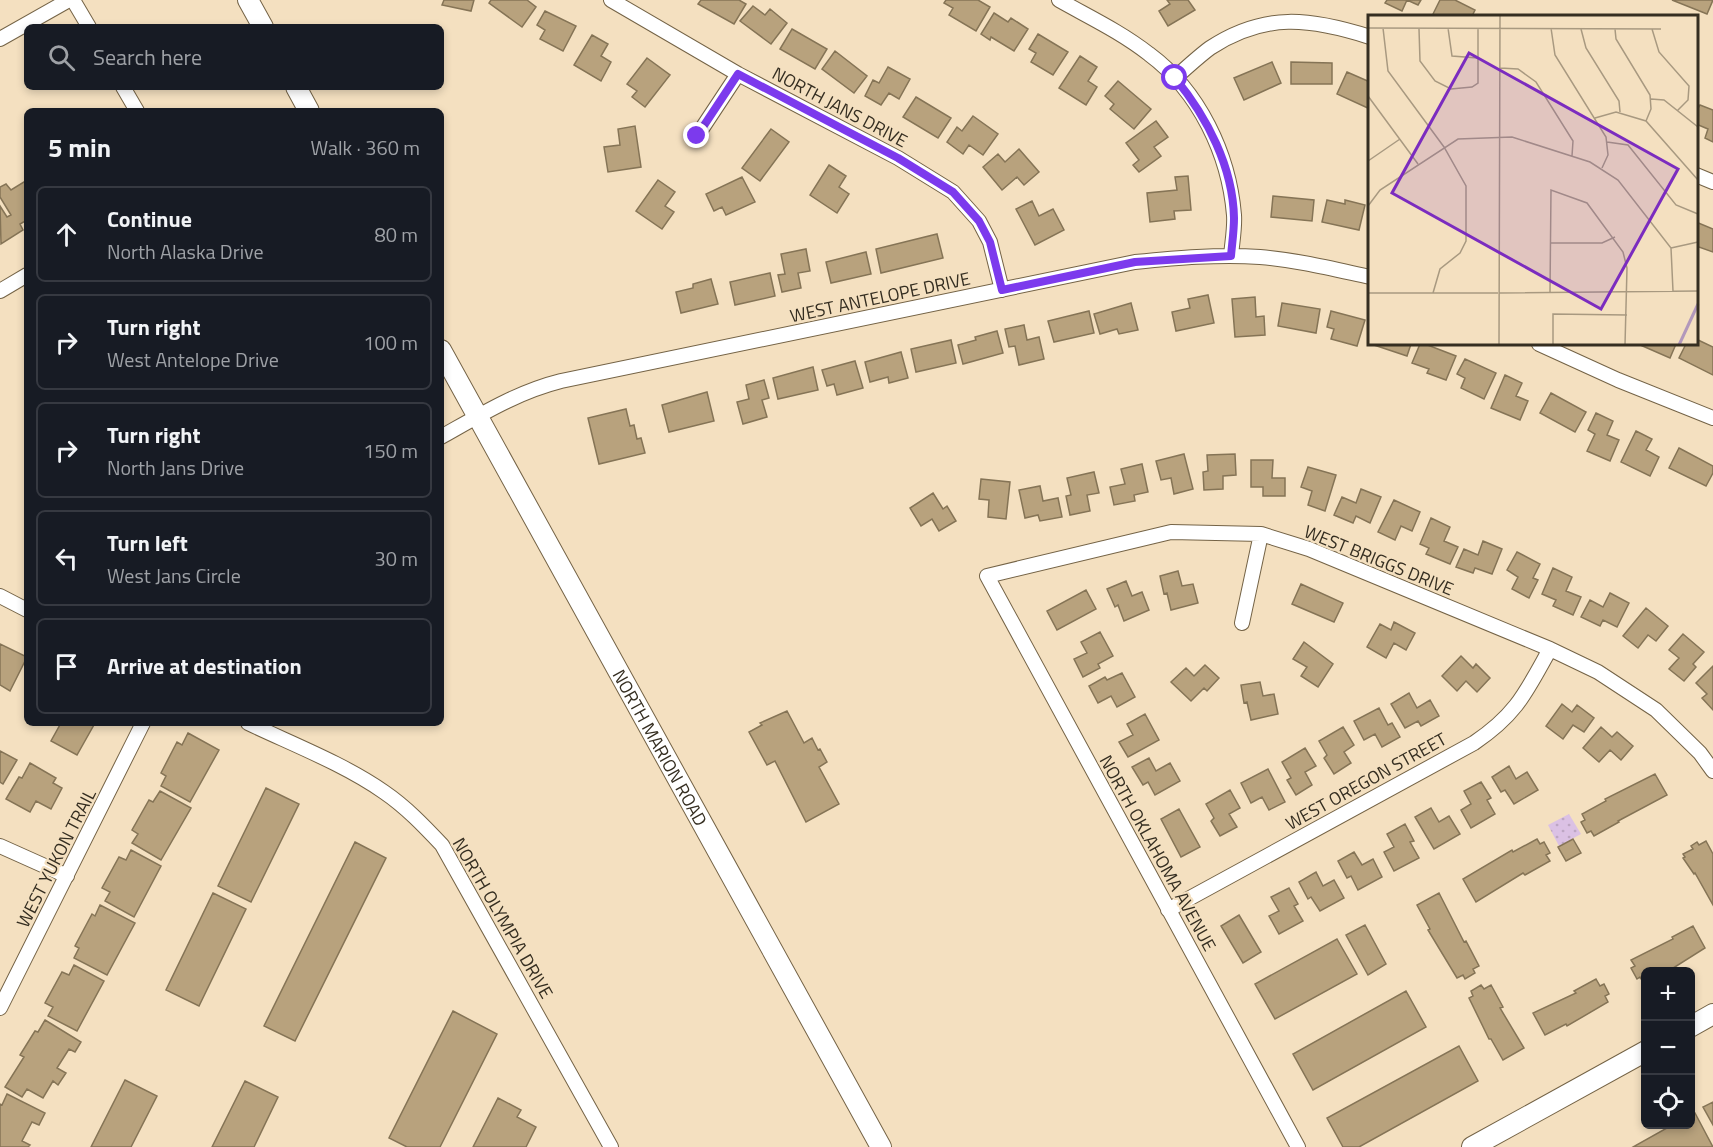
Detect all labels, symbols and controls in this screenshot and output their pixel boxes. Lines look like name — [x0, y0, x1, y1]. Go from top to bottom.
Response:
inset map — [1368, 15, 1698, 345]
search box — [24, 24, 444, 90]
text: Search here — [93, 40, 202, 74]
icon: search — [45, 41, 78, 74]
street label: NORTH JANS DRIVE — [767, 60, 913, 154]
route start — [1161, 64, 1187, 90]
route end — [683, 122, 709, 148]
text: 5 min — [48, 128, 111, 167]
text: Walk · 360 m — [311, 132, 420, 163]
text: Continue — [107, 202, 192, 236]
icon: ahead — [50, 218, 83, 251]
text: 80 m — [374, 219, 418, 250]
text: North Alaska Drive — [107, 236, 264, 267]
street label: WEST ANTELOPE DRIVE — [787, 265, 973, 329]
text: Turn right — [107, 310, 201, 344]
icon: right — [50, 326, 83, 359]
text: 100 m — [363, 327, 418, 358]
text: West Antelope Drive — [107, 344, 279, 375]
text: Turn right — [107, 418, 201, 452]
icon: right — [50, 434, 83, 467]
text: 150 m — [363, 435, 418, 466]
text: North Jans Drive — [107, 452, 244, 483]
street label: WEST BRIGGS DRIVE — [1300, 518, 1458, 602]
text: Turn left — [107, 526, 188, 560]
icon: left — [50, 542, 83, 575]
text: 30 m — [374, 543, 418, 574]
text: West Jans Circle — [107, 560, 241, 591]
text: Arrive at destination — [107, 649, 302, 683]
icon: arrive — [50, 650, 83, 683]
street label: NORTH MARION ROAD — [606, 664, 715, 831]
street label: WEST OREGON STREET — [1280, 725, 1452, 837]
street label: NORTH OKLAHOMA AVENUE — [1093, 750, 1223, 956]
street label: WEST YUKON TRAIL — [9, 784, 103, 932]
street label: NORTH OLYMPIA DRIVE — [446, 833, 560, 1003]
map controls — [1641, 967, 1695, 1129]
button: + — [1641, 967, 1695, 1021]
button: − — [1641, 1021, 1695, 1075]
button: locate — [1641, 1075, 1695, 1129]

